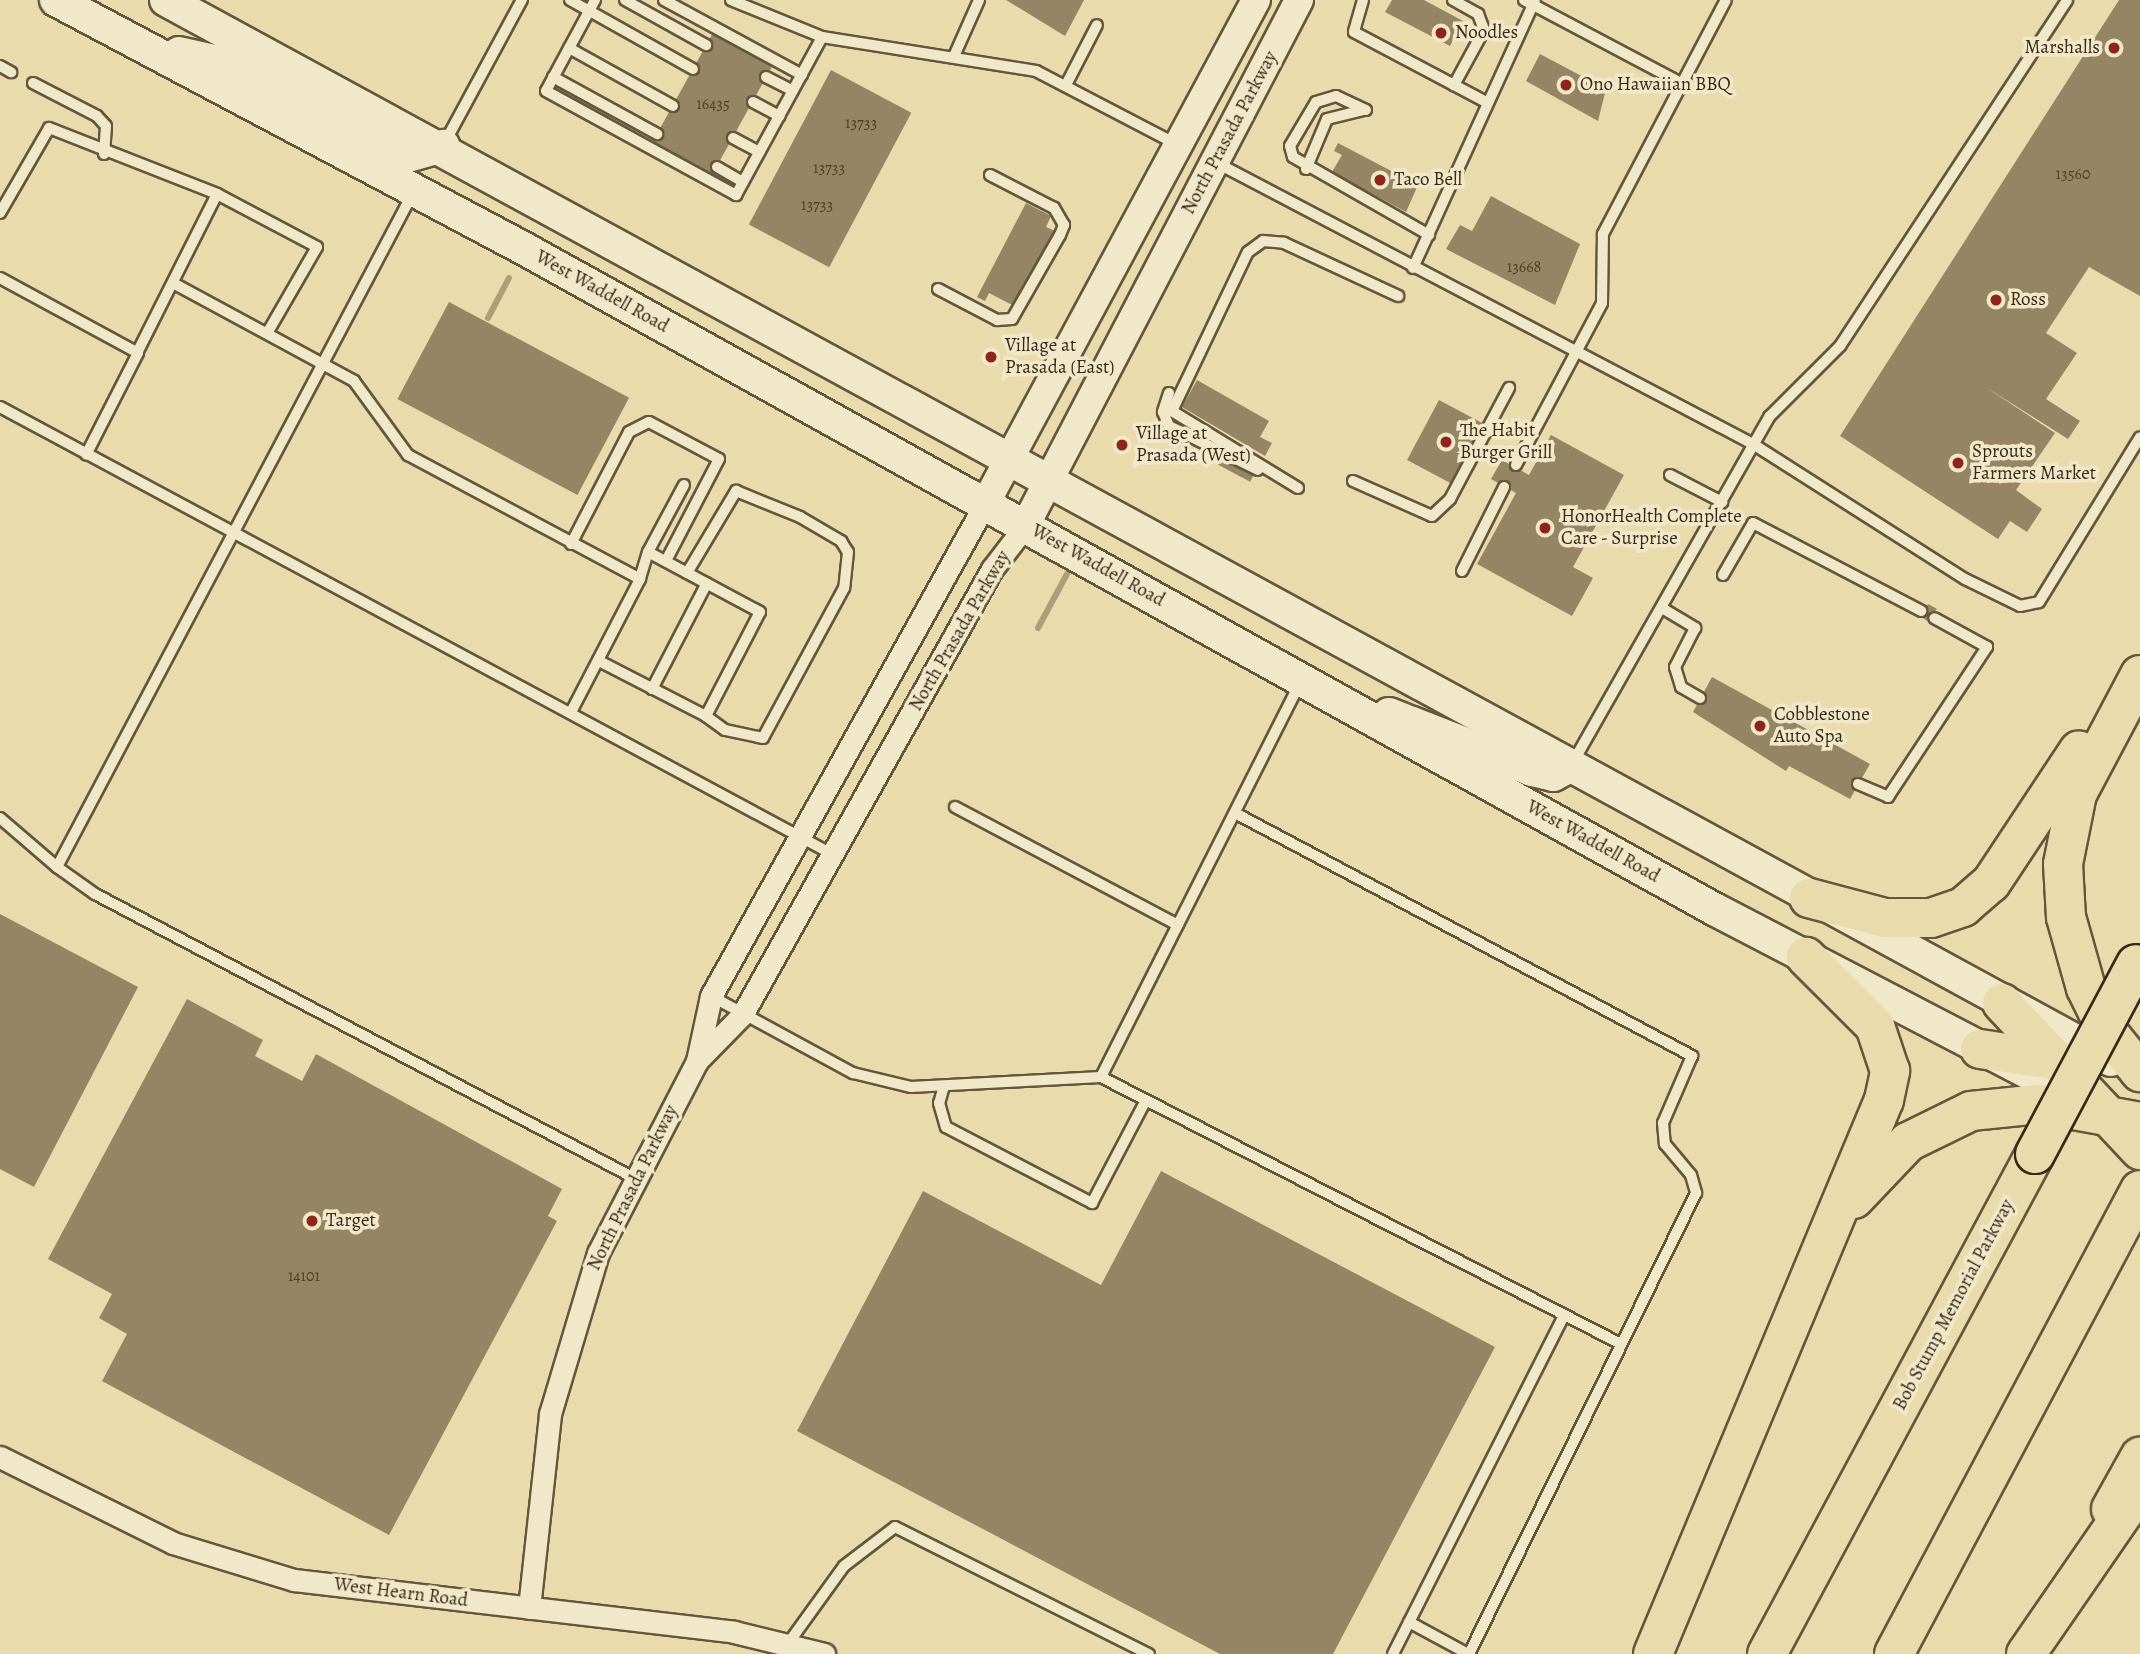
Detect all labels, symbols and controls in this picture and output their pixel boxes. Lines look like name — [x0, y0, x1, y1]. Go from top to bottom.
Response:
place label: Noodles — [1455, 22, 1518, 44]
marker: Noodles — [1433, 25, 1449, 41]
place label: Marshalls — [2024, 37, 2100, 59]
marker: Marshalls — [2106, 40, 2122, 56]
street label: North Prasada Parkway — [1177, 48, 1283, 218]
place label: Ono Hawaiian BBQ — [1580, 74, 1731, 96]
marker: Ono Hawaiian BBQ — [1558, 77, 1574, 93]
house number: 16435 — [696, 94, 730, 114]
house number: 13733 — [845, 113, 877, 133]
house number: 13733 — [813, 158, 845, 178]
house number: 13560 — [2056, 164, 2090, 184]
place label: Taco Bell — [1394, 169, 1462, 191]
marker: Taco Bell — [1372, 172, 1388, 188]
house number: 13733 — [801, 195, 833, 215]
street label: West Waddell Road — [531, 246, 673, 338]
house number: 13668 — [1507, 257, 1541, 277]
place label: Ross — [2010, 289, 2046, 311]
marker: Ross — [1988, 292, 2004, 308]
place label: Village at Prasada (East) — [1005, 335, 1115, 379]
marker: Village at Prasada (East) — [983, 349, 999, 365]
place label: The Habit Burger Grill — [1460, 420, 1552, 464]
place label: Village at Prasada (West) — [1136, 423, 1251, 467]
marker: The Habit Burger Grill — [1438, 434, 1454, 450]
marker: Village at Prasada (West) — [1114, 437, 1130, 453]
place label: Sprouts Farmers Market — [1972, 441, 2096, 485]
marker: Sprouts Farmers Market — [1950, 455, 1966, 471]
place label: HonorHealth Complete Care - Surprise — [1561, 506, 1742, 550]
marker: HonorHealth Complete Care - Surprise — [1535, 518, 1555, 538]
street label: West Waddell Road — [1027, 520, 1169, 612]
street label: North Prasada Parkway — [905, 547, 1015, 715]
place label: Cobblestone Auto Spa — [1774, 704, 1870, 748]
marker: Cobblestone Auto Spa — [1752, 718, 1768, 734]
street label: West Waddell Road — [1522, 796, 1664, 888]
street label: North Prasada Parkway — [583, 1101, 683, 1275]
street label: Bob Stump Memorial Parkway — [1889, 1196, 2019, 1414]
place label: Target — [326, 1210, 376, 1232]
marker: Target — [304, 1213, 320, 1229]
house number: 14101 — [288, 1266, 320, 1286]
street label: West Hearn Road — [333, 1573, 469, 1613]

